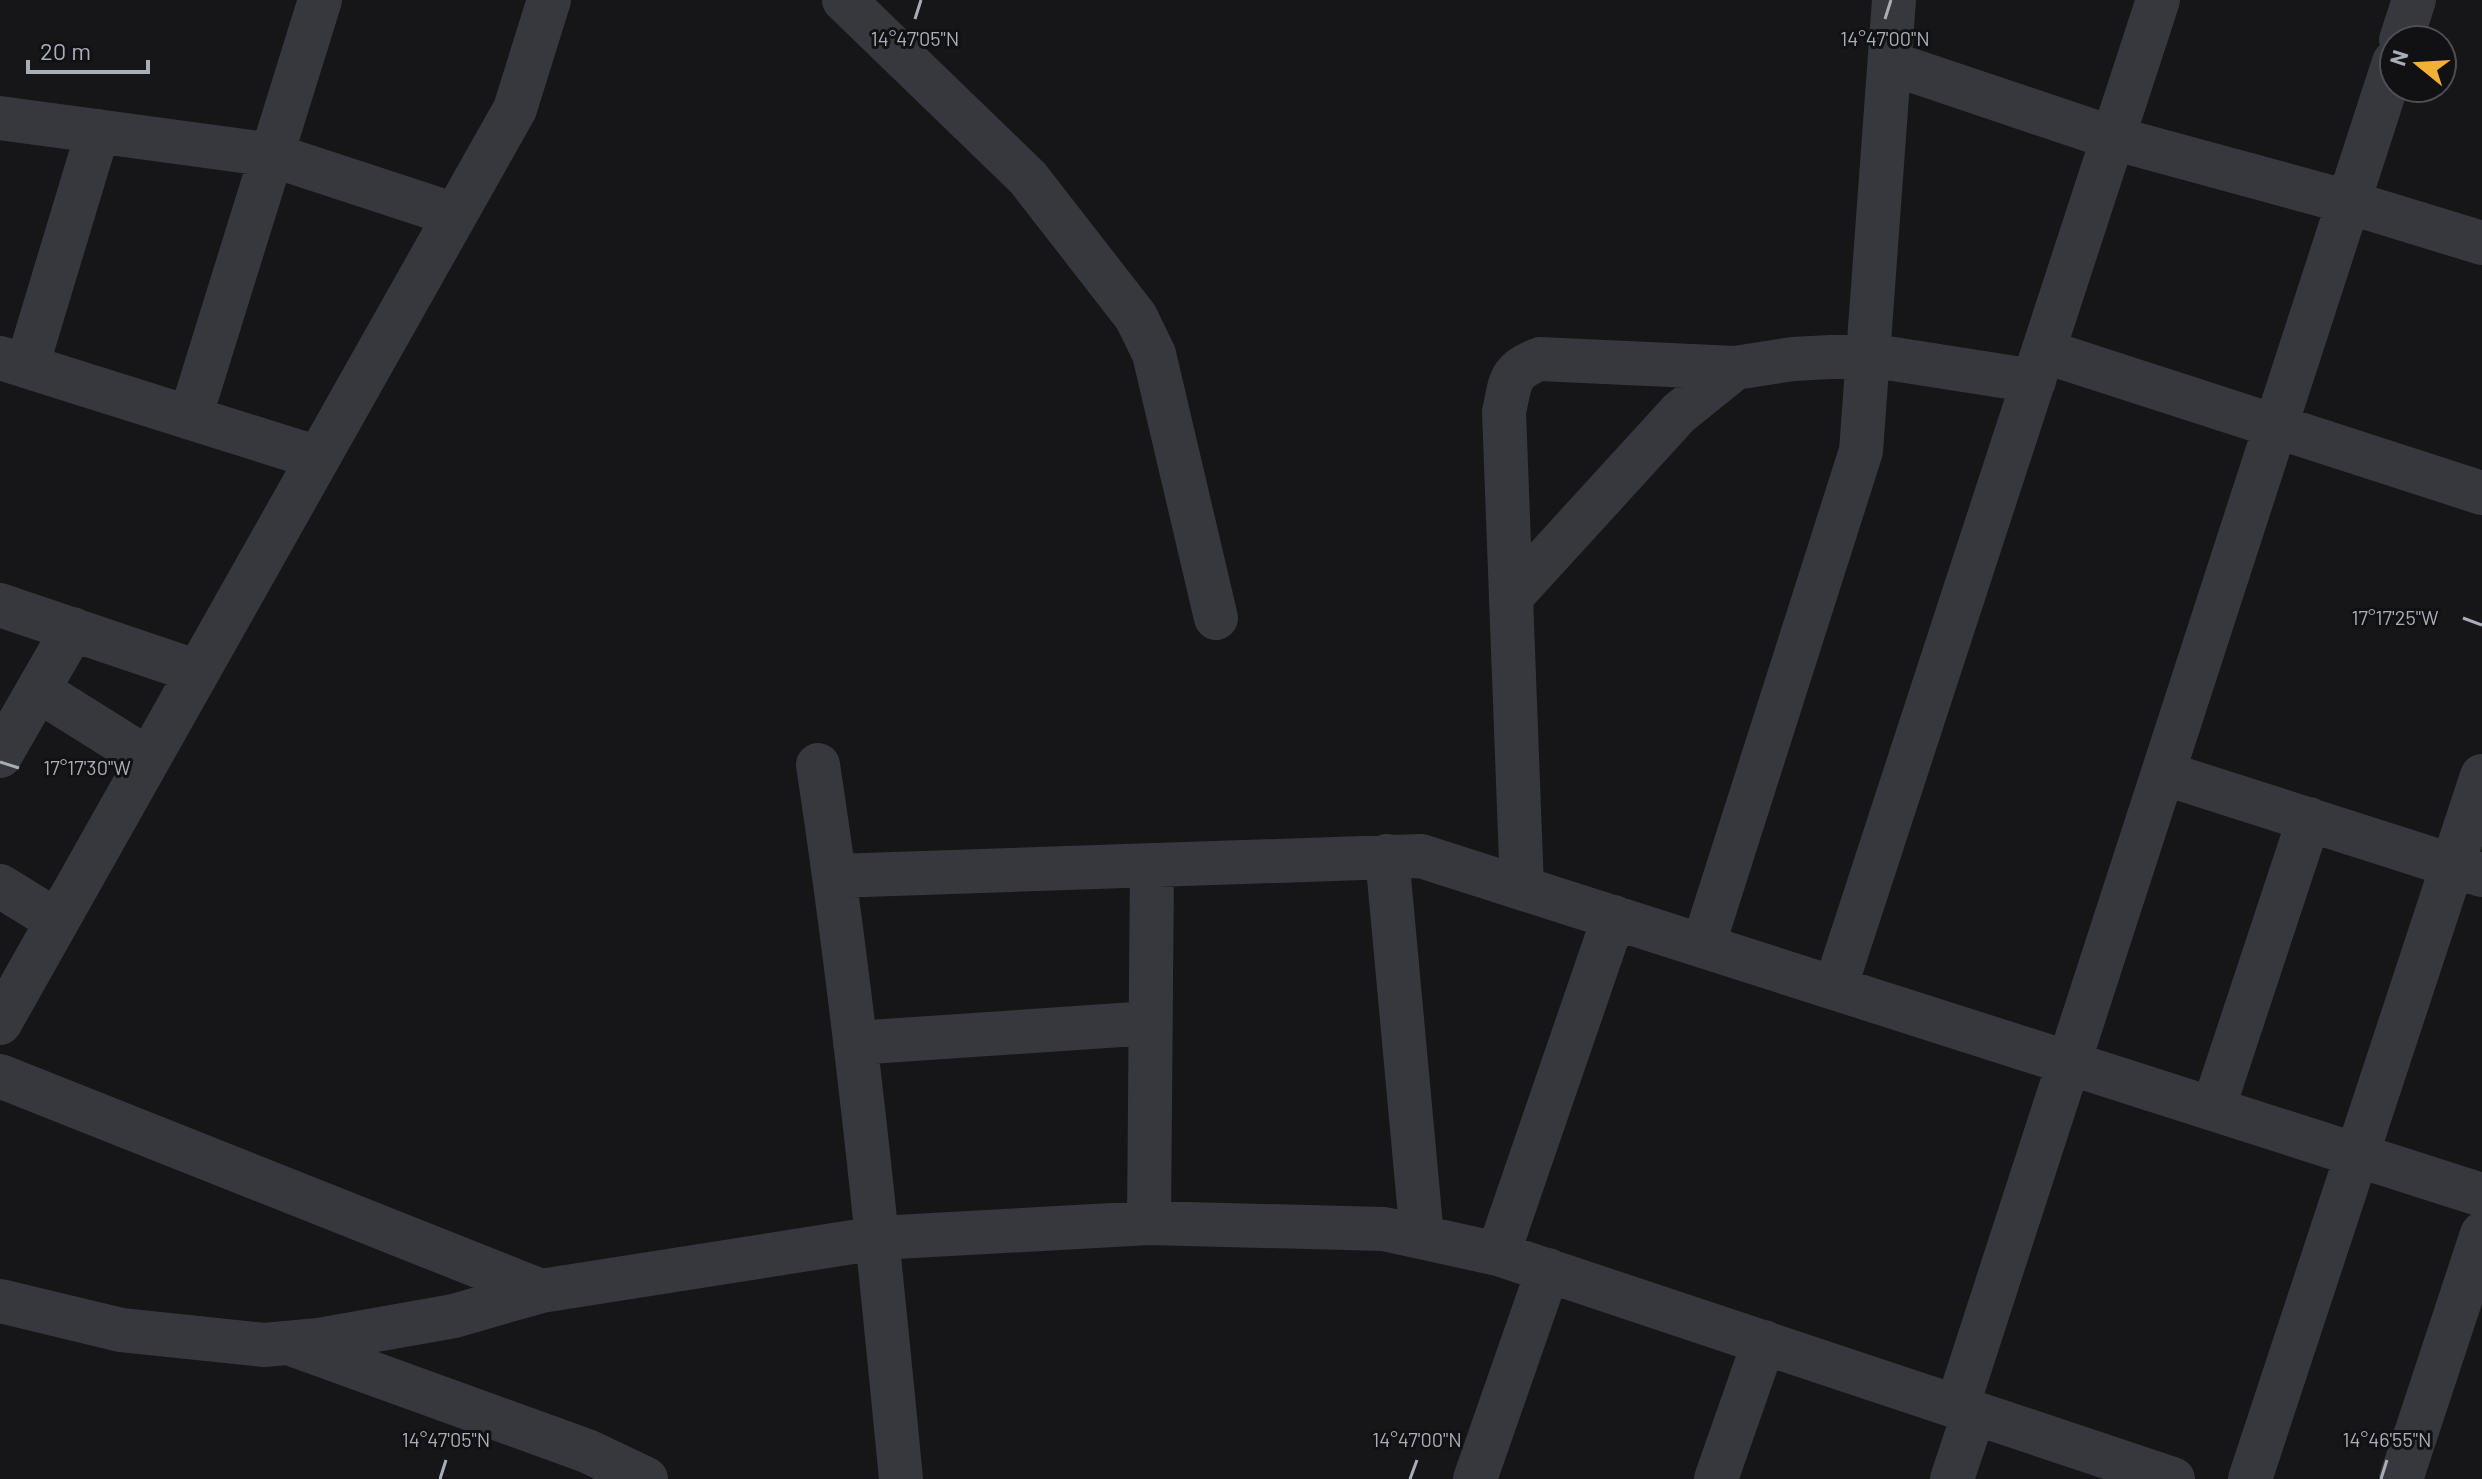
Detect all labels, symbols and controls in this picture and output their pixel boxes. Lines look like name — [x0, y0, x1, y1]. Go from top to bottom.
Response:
scale bar — [28, 24, 148, 74]
north arrow — [2378, 24, 2458, 104]
text: 14°47'05"N — [871, 26, 959, 50]
text: 14°47'00"N — [1840, 26, 1930, 50]
text: 20 m — [40, 36, 91, 65]
text: N — [2383, 47, 2413, 68]
text: 17°17'25"W — [2352, 605, 2439, 629]
text: 17°17'30"W — [43, 755, 131, 779]
text: 14°47'05"N — [402, 1427, 490, 1451]
text: 14°47'00"N — [1372, 1427, 1462, 1451]
text: 14°46'55"N — [2343, 1427, 2431, 1451]

